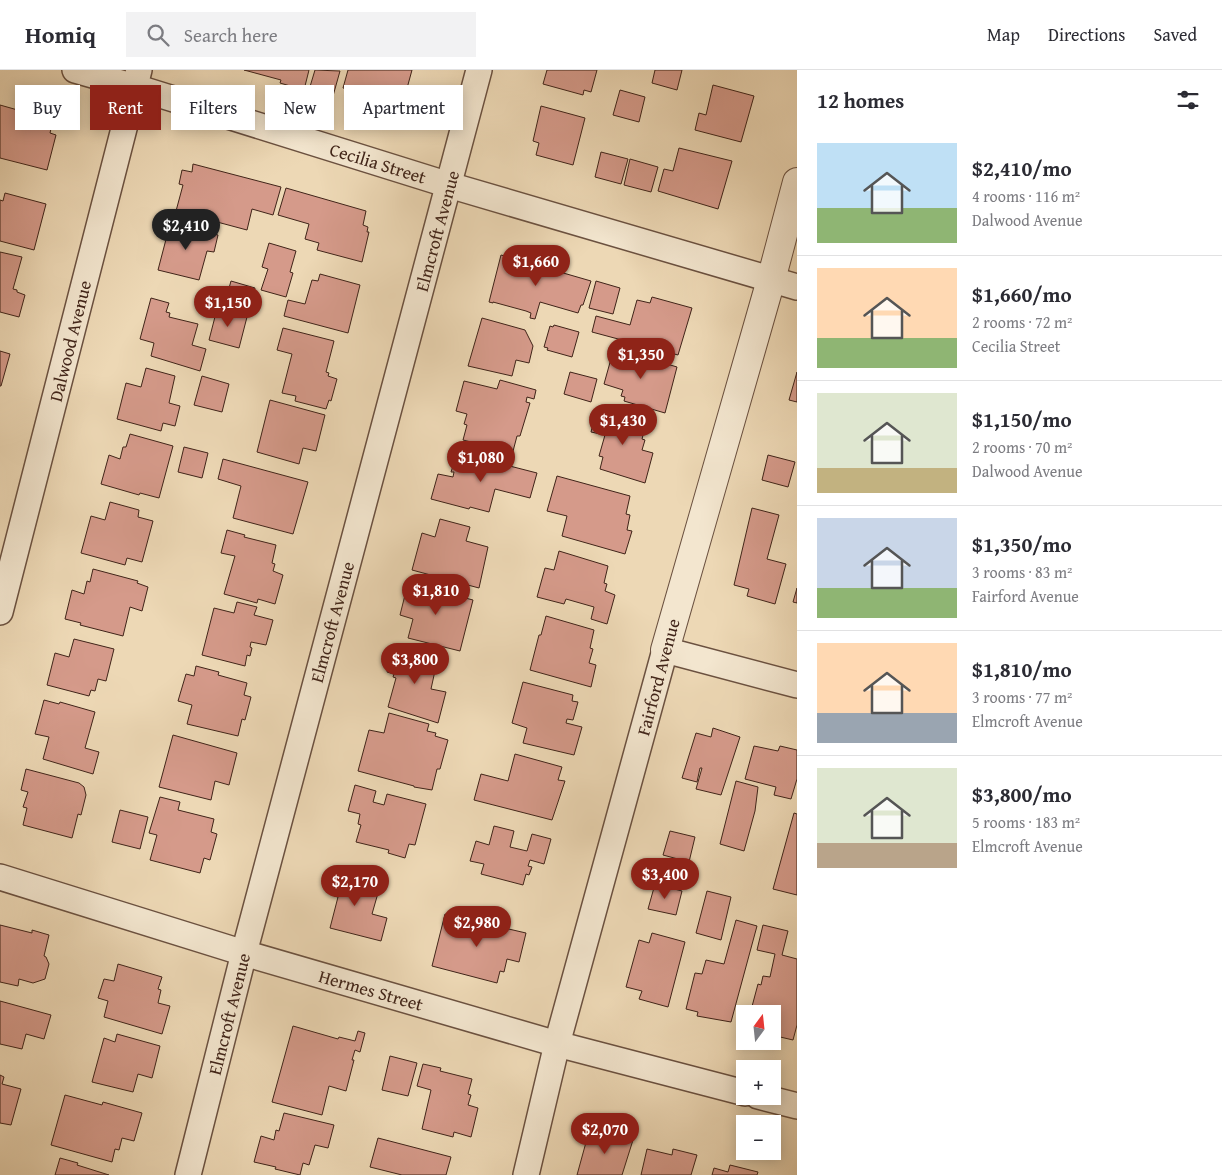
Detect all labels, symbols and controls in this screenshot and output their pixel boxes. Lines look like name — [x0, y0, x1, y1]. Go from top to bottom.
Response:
search box — [126, 12, 476, 57]
text: Homiq — [25, 17, 96, 52]
icon: search — [144, 21, 172, 49]
text: Search here — [184, 21, 278, 49]
text: Map — [987, 21, 1020, 48]
text: Directions — [1048, 21, 1125, 48]
text: Saved — [1153, 21, 1197, 48]
chip: Buy — [15, 85, 80, 130]
chip: Rent — [90, 85, 161, 130]
chip: Filters — [171, 85, 255, 130]
chip: New — [265, 85, 334, 130]
chip: Apartment — [344, 85, 463, 130]
text: 12 homes — [817, 85, 904, 116]
icon: filters — [1174, 86, 1202, 114]
street label: Cecilia Street — [327, 136, 430, 191]
text: $2,410/mo — [972, 153, 1072, 184]
icon: home — [857, 163, 917, 223]
street label: Elmcroft Avenue — [408, 167, 466, 295]
text: 4 rooms · 116 m² — [972, 184, 1080, 208]
pin: $2,410 — [145, 208, 227, 251]
text: Dalwood Avenue — [972, 208, 1082, 232]
text: $2,410 — [163, 213, 209, 237]
pin: $1,660 — [495, 244, 577, 287]
text: $1,660 — [513, 249, 559, 273]
street label: Dalwood Avenue — [42, 277, 98, 405]
text: $1,660/mo — [972, 279, 1072, 310]
pin: $1,150 — [187, 286, 269, 328]
icon: home — [857, 288, 917, 348]
text: $1,150 — [205, 290, 251, 314]
text: 2 rooms · 72 m² — [972, 310, 1072, 334]
text: Cecilia Street — [972, 334, 1060, 358]
pin: $1,350 — [600, 338, 682, 380]
text: $1,350 — [618, 342, 664, 366]
pin: $1,430 — [582, 404, 664, 446]
text: $1,150/mo — [972, 404, 1072, 435]
text: $1,430 — [600, 408, 646, 432]
icon: home — [857, 413, 917, 473]
text: 2 rooms · 70 m² — [972, 435, 1072, 459]
pin: $1,080 — [440, 440, 522, 483]
text: $1,080 — [458, 445, 504, 469]
text: Dalwood Avenue — [972, 459, 1082, 483]
text: $1,350/mo — [972, 529, 1072, 560]
icon: home — [857, 538, 917, 598]
street label: Elmcroft Avenue — [303, 558, 361, 686]
text: 3 rooms · 83 m² — [972, 560, 1072, 584]
pin: $1,810 — [395, 574, 477, 616]
text: $1,810 — [413, 578, 459, 602]
text: Fairford Avenue — [972, 584, 1079, 608]
street label: Fairford Avenue — [629, 615, 687, 739]
pin: $3,800 — [374, 642, 456, 685]
text: $3,800 — [392, 647, 438, 671]
text: $1,810/mo — [972, 654, 1072, 685]
icon: home — [857, 663, 917, 723]
text: 3 rooms · 77 m² — [972, 685, 1072, 709]
text: Elmcroft Avenue — [972, 709, 1083, 733]
text: $3,800/mo — [972, 779, 1072, 810]
icon: home — [857, 788, 917, 848]
text: 5 rooms · 183 m² — [972, 810, 1080, 834]
text: Elmcroft Avenue — [972, 834, 1083, 858]
pin: $3,400 — [624, 858, 706, 900]
text: $3,400 — [642, 862, 688, 886]
pin: $2,170 — [314, 864, 396, 907]
text: $2,170 — [332, 869, 378, 893]
pin: $2,980 — [436, 906, 518, 948]
text: $2,980 — [454, 910, 500, 934]
street label: Elmcroft Avenue — [201, 950, 257, 1078]
street label: Hermes Street — [316, 962, 427, 1018]
north arrow — [736, 1005, 781, 1050]
map controls — [736, 1005, 781, 1160]
button: + — [736, 1060, 781, 1105]
pin: $2,070 — [564, 1112, 646, 1155]
button: − — [736, 1115, 781, 1160]
text: $2,070 — [582, 1117, 628, 1141]

